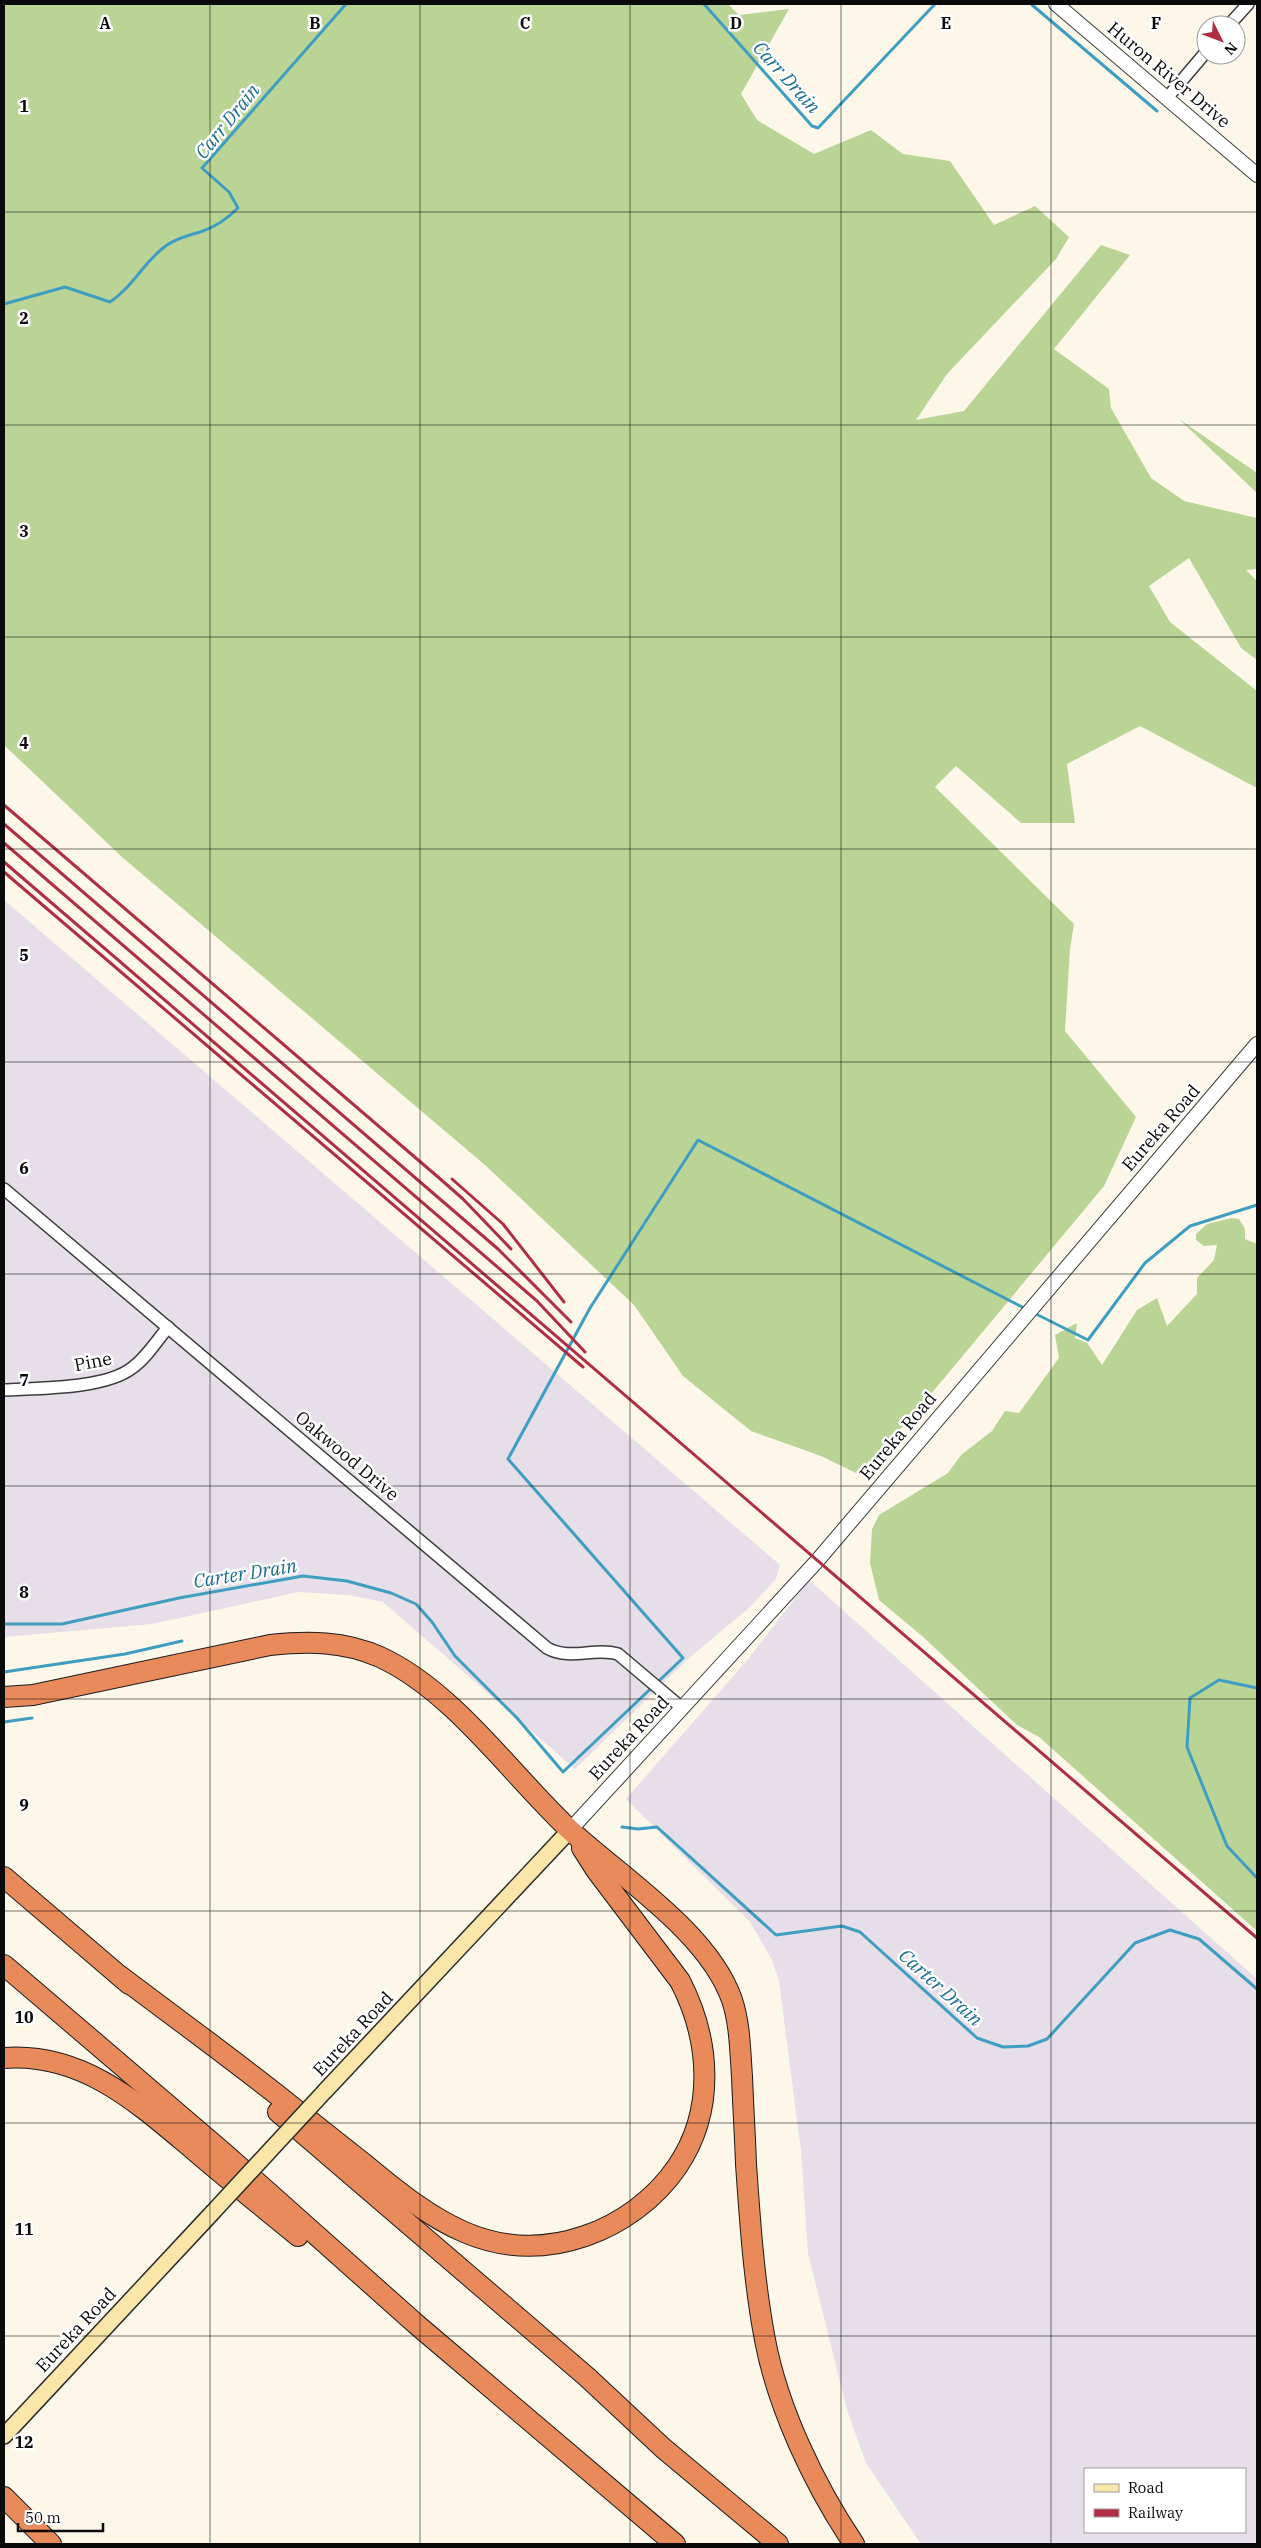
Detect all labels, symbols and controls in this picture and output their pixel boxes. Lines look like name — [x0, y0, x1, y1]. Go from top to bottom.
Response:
text: A — [99, 13, 111, 33]
text: B — [309, 13, 321, 33]
text: C — [520, 13, 530, 33]
text: D — [730, 13, 742, 33]
text: E — [941, 13, 951, 33]
text: F — [1151, 13, 1161, 33]
north arrow — [1196, 15, 1246, 65]
street label: Huron River Drive — [1103, 16, 1236, 133]
water label: Carr Drain — [748, 36, 826, 118]
text: N — [1220, 39, 1241, 59]
water label: Carr Drain — [190, 79, 265, 163]
text: 1 — [19, 96, 29, 116]
text: 2 — [19, 308, 29, 328]
text: 3 — [19, 521, 29, 541]
text: 4 — [19, 733, 29, 753]
text: 5 — [19, 945, 29, 965]
street label: Eureka Road — [1117, 1079, 1205, 1176]
text: 6 — [19, 1158, 29, 1178]
street label: Pine — [72, 1347, 114, 1376]
text: 7 — [19, 1370, 29, 1390]
street label: Eureka Road — [854, 1387, 941, 1484]
street label: Oakwood Drive — [291, 1406, 404, 1506]
water label: Carter Drain — [192, 1553, 299, 1593]
text: 8 — [19, 1582, 29, 1602]
street label: Eureka Road — [583, 1690, 674, 1785]
text: 9 — [19, 1795, 29, 1815]
water label: Carter Drain — [894, 1943, 988, 2031]
street label: Eureka Road — [307, 1986, 398, 2081]
text: 10 — [14, 2007, 34, 2027]
text: 11 — [14, 2219, 34, 2239]
street label: Eureka Road — [30, 2282, 121, 2377]
text: 12 — [14, 2432, 34, 2452]
legend — [1084, 2468, 1246, 2533]
text: Road — [1128, 2478, 1164, 2497]
scale bar — [18, 2500, 102, 2532]
text: Railway — [1128, 2503, 1183, 2522]
text: 50 m — [25, 2508, 61, 2527]

